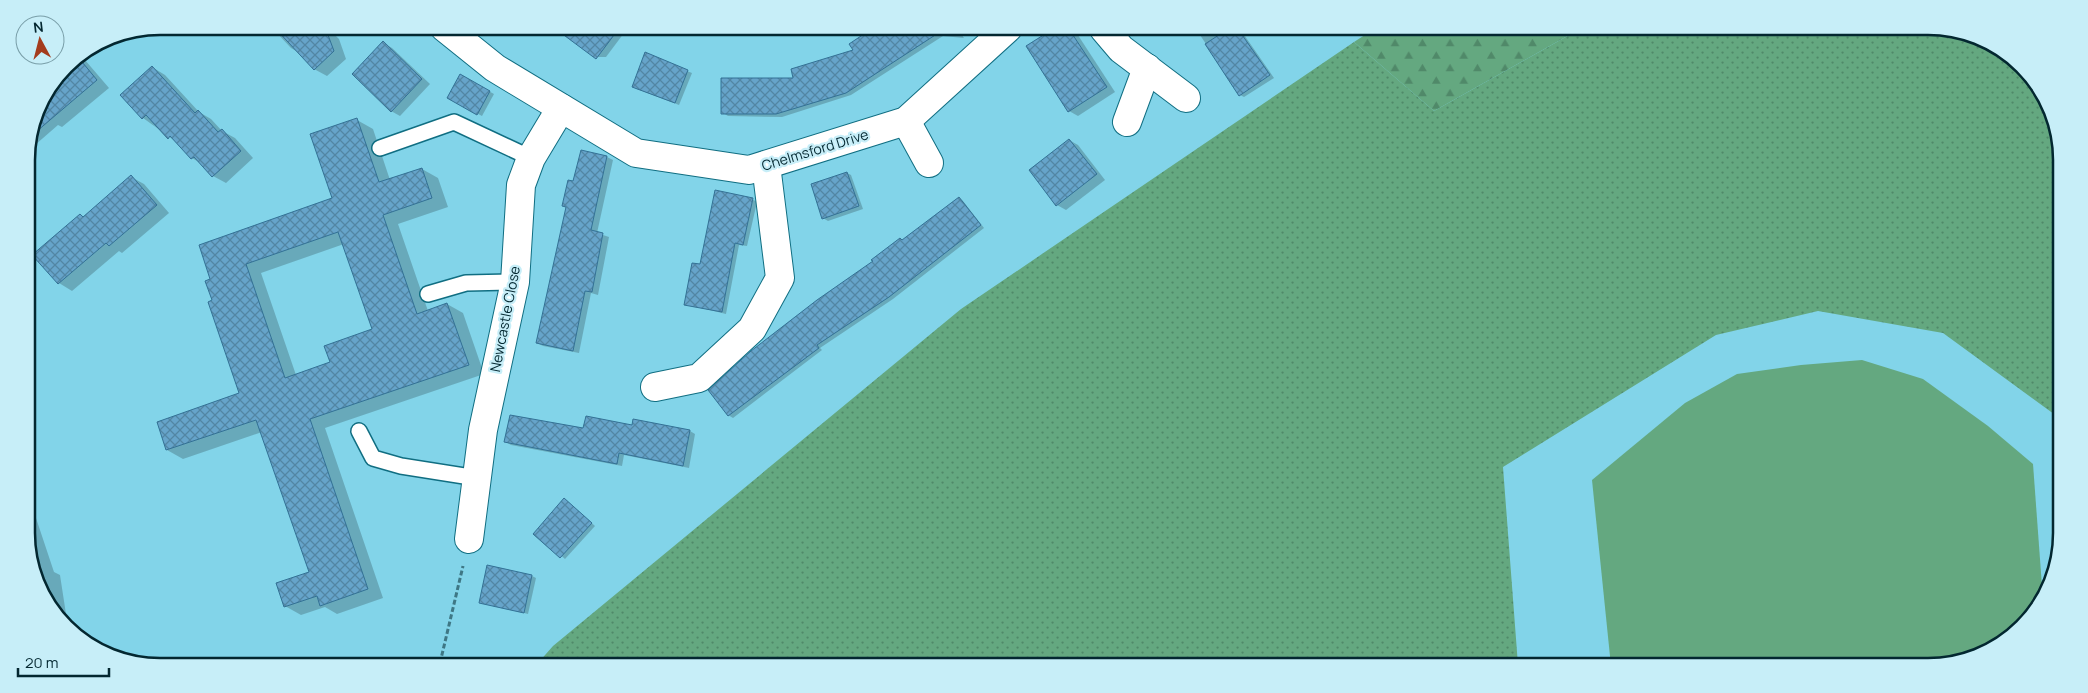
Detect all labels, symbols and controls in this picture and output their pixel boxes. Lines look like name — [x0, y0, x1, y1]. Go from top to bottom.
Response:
north arrow — [15, 15, 65, 65]
text: N — [32, 17, 45, 37]
street label: Chelmsford Drive — [759, 124, 871, 175]
street label: Newcastle Close — [485, 264, 524, 374]
scale bar — [18, 646, 109, 678]
text: 20 m — [25, 652, 58, 673]

